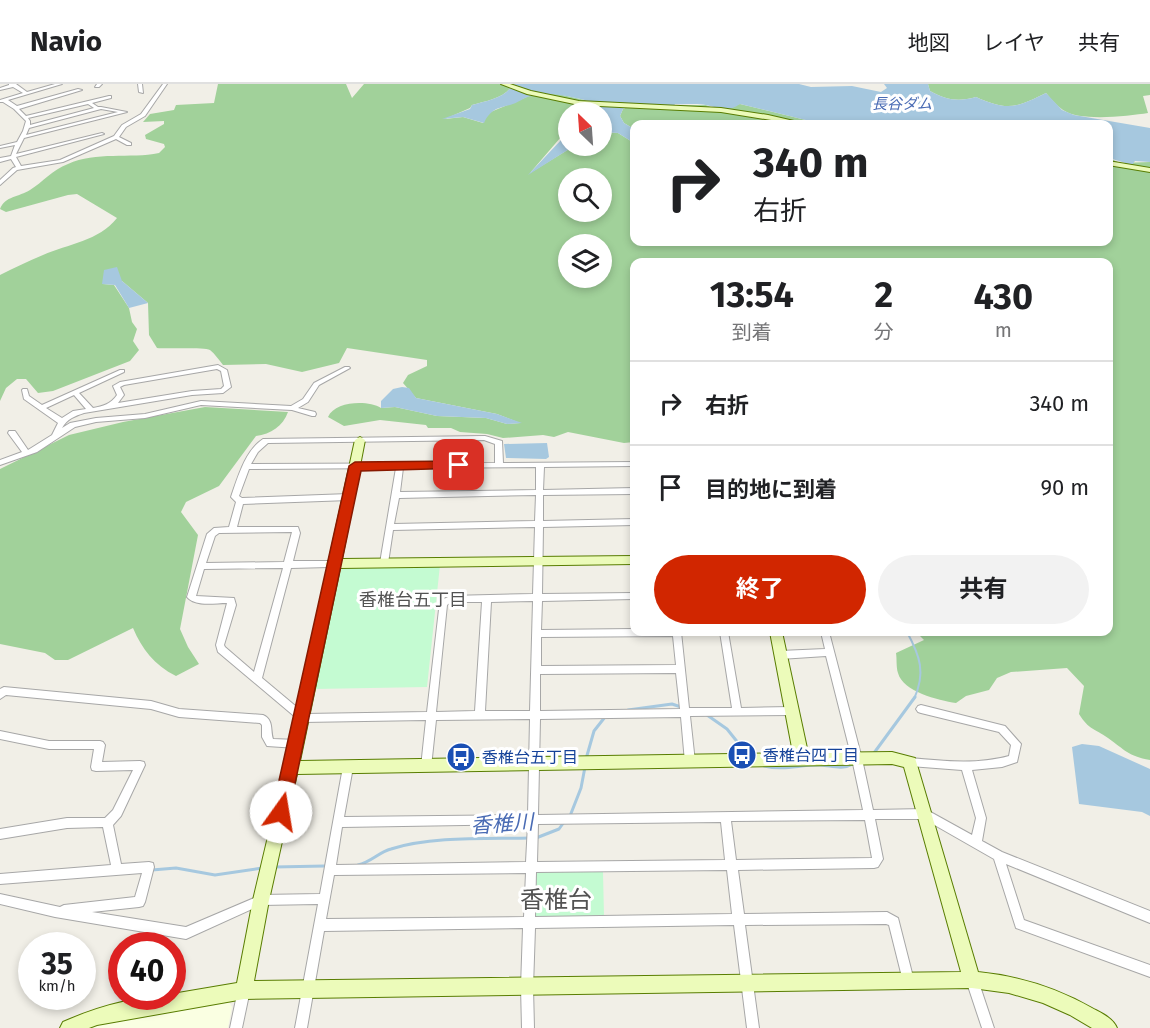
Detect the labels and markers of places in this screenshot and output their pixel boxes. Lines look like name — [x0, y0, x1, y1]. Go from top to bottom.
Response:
pin — [433, 439, 484, 490]
bus stop icon: 香椎台四丁目 — [726, 739, 758, 771]
bus stop icon: 香椎台五丁目 — [445, 741, 477, 773]
place label: 香椎台四丁目 — [763, 746, 859, 765]
place label: 香椎台五丁目 — [482, 748, 578, 767]

